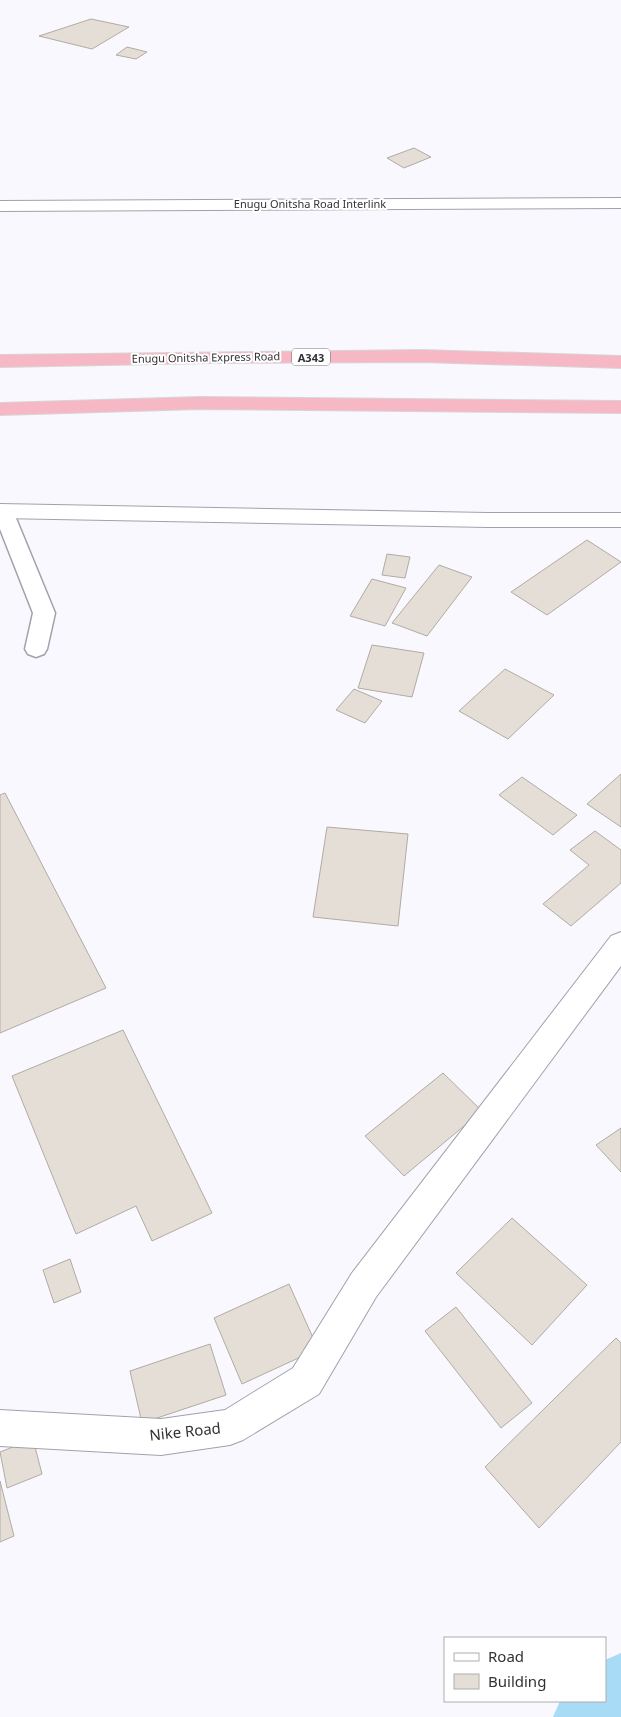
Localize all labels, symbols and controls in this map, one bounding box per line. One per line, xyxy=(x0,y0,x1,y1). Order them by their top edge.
street label: Enugu Onitsha Road Interlink xyxy=(234,196,386,211)
street label: Enugu Onitsha Express Road xyxy=(132,348,280,366)
road number: A343 xyxy=(292,348,330,366)
street label: Nike Road xyxy=(148,1417,222,1445)
legend xyxy=(444,1637,606,1702)
text: Road xyxy=(488,1646,524,1666)
text: Building xyxy=(488,1671,546,1691)

